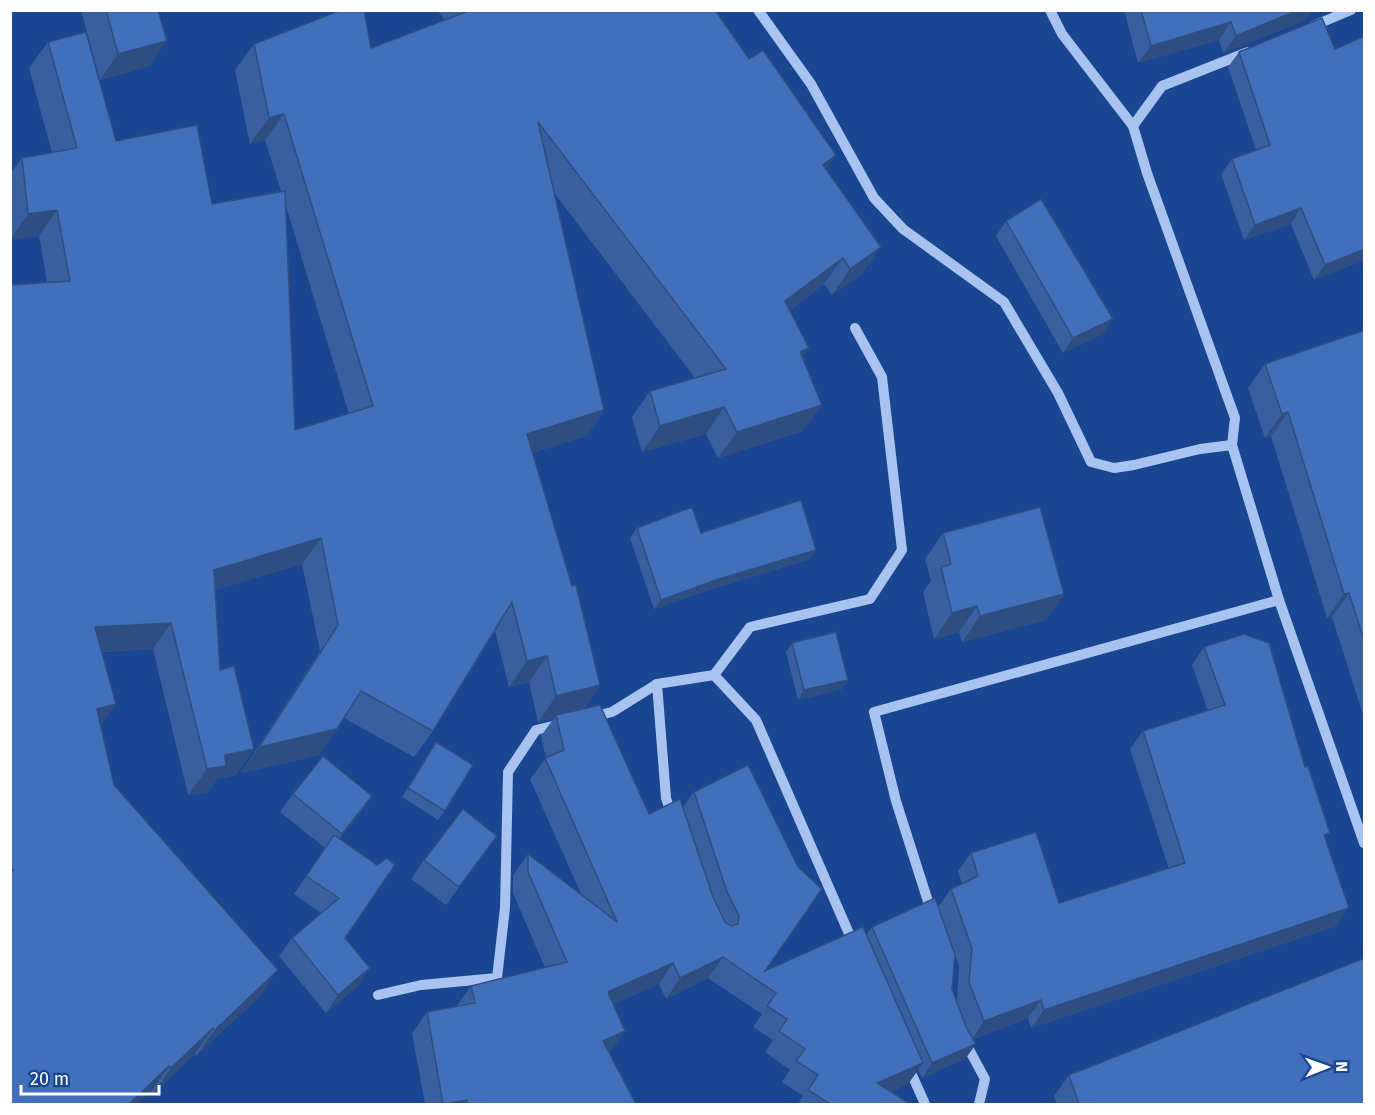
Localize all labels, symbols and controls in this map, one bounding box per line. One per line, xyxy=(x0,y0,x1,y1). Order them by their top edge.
north arrow xyxy=(1297,1037,1357,1097)
scale bar xyxy=(21,1058,159,1096)
text: N xyxy=(1332,1061,1351,1072)
text: 20 m xyxy=(30,1068,69,1090)

